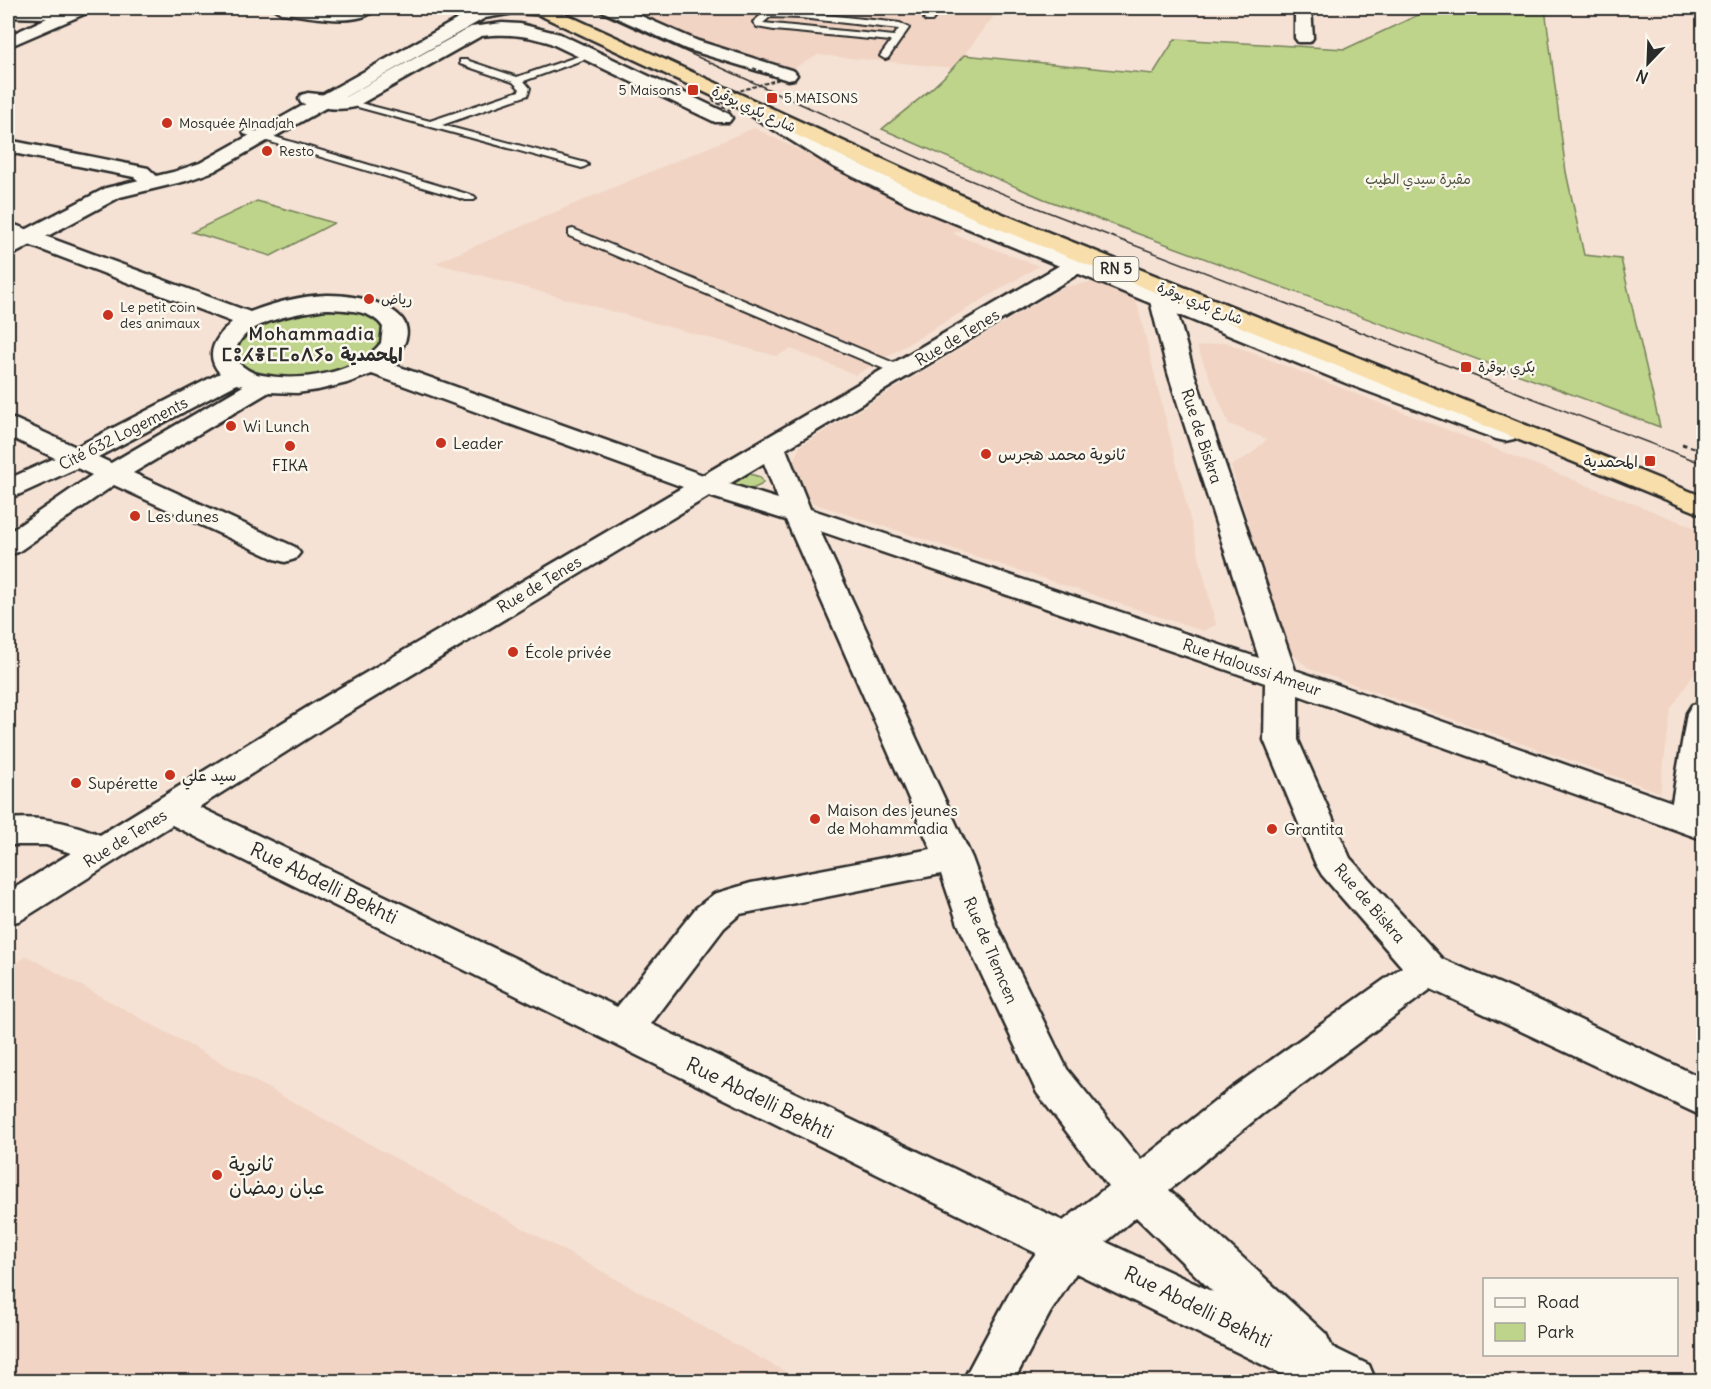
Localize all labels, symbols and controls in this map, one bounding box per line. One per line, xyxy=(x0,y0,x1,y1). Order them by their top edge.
north arrow xyxy=(1618,33,1678,93)
text: N xyxy=(1633,65,1651,88)
place label: 5 Maisons xyxy=(619,81,681,99)
street label: شارع بكري بوقرة xyxy=(708,82,799,138)
marker: 5 Maisons xyxy=(686,83,700,97)
place label: 5 MAISONS xyxy=(784,89,858,107)
marker: 5 MAISONS xyxy=(765,91,779,105)
place label: Mosquée Alnadjah xyxy=(179,114,294,132)
marker: Mosquée Alnadjah xyxy=(160,116,174,130)
place label: Resto xyxy=(279,142,314,160)
marker: Resto xyxy=(260,144,274,158)
park label: مقبرة سيدي الطيب xyxy=(1365,170,1471,190)
road number: RN 5 xyxy=(1094,257,1138,281)
street label: شارع بكري بوقرة xyxy=(1154,278,1246,330)
place label: رياض xyxy=(381,290,412,308)
marker: رياض xyxy=(362,292,376,306)
place label: Le petit coin des animaux xyxy=(120,298,200,332)
street label: Rue de Tenes xyxy=(911,304,1003,370)
marker: Le petit coin des animaux xyxy=(101,308,115,322)
district label: Mohammadia ⵎⵓⵃⴻⵎⵎⴰⴷⵢⴰ المحمدية xyxy=(221,322,403,366)
place label: بكري بوقرة xyxy=(1478,358,1535,378)
marker: بكري بوقرة xyxy=(1459,360,1473,374)
street label: Rue de Biskra xyxy=(1177,386,1227,486)
street label: Cité 632 Logements xyxy=(55,392,191,474)
place label: Wi Lunch xyxy=(243,416,309,436)
marker: Wi Lunch xyxy=(224,419,238,433)
place label: Leader xyxy=(453,433,504,453)
marker: Leader xyxy=(434,436,448,450)
marker: FIKA xyxy=(283,439,297,453)
place label: ثانوية محمد هجرس xyxy=(998,444,1126,465)
marker: ثانوية محمد هجرس xyxy=(979,447,993,461)
place label: المحمدية xyxy=(1584,451,1638,471)
marker: المحمدية xyxy=(1643,454,1657,468)
place label: FIKA xyxy=(272,455,308,475)
place label: Les dunes xyxy=(147,506,219,526)
marker: Les dunes xyxy=(128,509,142,523)
street label: Rue de Tenes xyxy=(493,551,585,617)
street label: Rue Haloussi Ameur xyxy=(1180,634,1324,700)
place label: École privée xyxy=(525,642,611,662)
marker: École privée xyxy=(506,645,520,659)
place label: سيد علي xyxy=(182,765,237,790)
marker: سيد علي xyxy=(163,768,177,782)
place label: Supérette xyxy=(88,773,158,793)
marker: Supérette xyxy=(69,776,83,790)
place label: Maison des jeunes de Mohammadia xyxy=(827,800,958,838)
street label: Rue de Tenes xyxy=(80,804,170,872)
marker: Maison des jeunes de Mohammadia xyxy=(808,812,822,826)
place label: Grantita xyxy=(1284,819,1344,839)
marker: Grantita xyxy=(1265,822,1279,836)
street label: Rue Abdelli Bekhti xyxy=(246,836,402,929)
street label: Rue de Biskra xyxy=(1330,859,1410,947)
street label: Rue de Tlemcen xyxy=(960,894,1022,1006)
street label: Rue Abdelli Bekhti xyxy=(682,1051,838,1144)
place label: ثانوية عبان رمضان xyxy=(229,1151,325,1199)
marker: ثانوية عبان رمضان xyxy=(210,1168,224,1182)
street label: Rue Abdelli Bekhti xyxy=(1120,1260,1276,1353)
legend xyxy=(1483,1278,1678,1356)
text: Road xyxy=(1537,1290,1580,1313)
text: Park xyxy=(1537,1320,1574,1343)

